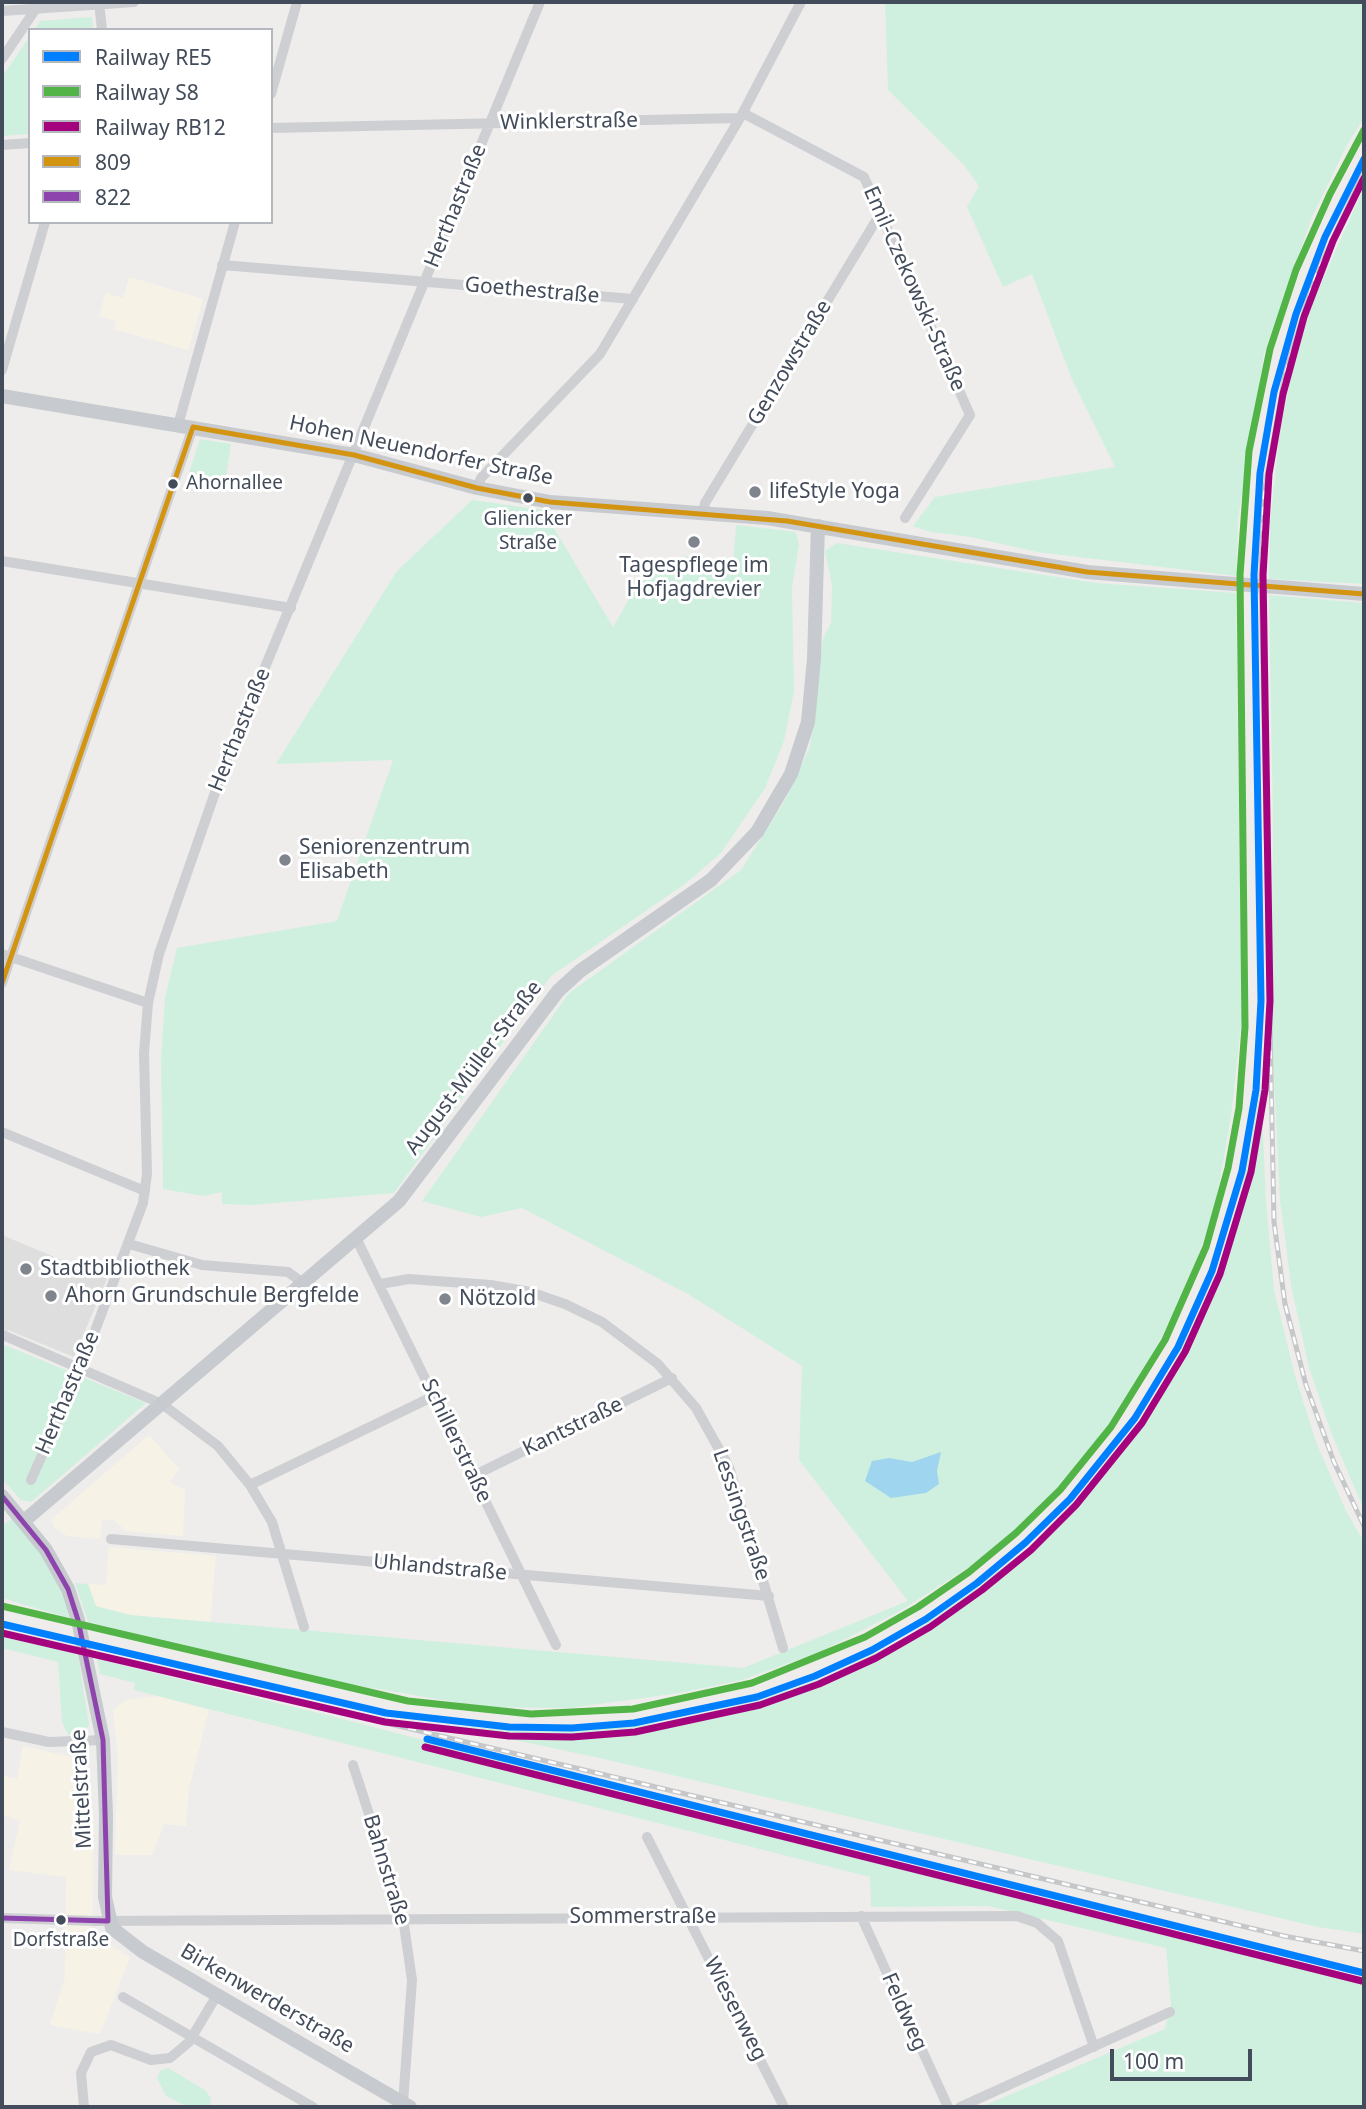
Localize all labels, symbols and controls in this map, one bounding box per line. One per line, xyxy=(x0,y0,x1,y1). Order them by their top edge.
legend xyxy=(28,28,273,224)
text: Railway RE5 xyxy=(95,43,212,71)
text: Railway S8 xyxy=(95,78,199,106)
street label: Winklerstraße xyxy=(500,108,638,136)
text: Railway RB12 xyxy=(95,113,226,141)
street label: Herthastraße xyxy=(420,140,492,272)
text: 809 xyxy=(95,148,131,176)
text: 822 xyxy=(95,183,131,211)
street label: Emil-Czekowski-Straße xyxy=(857,183,971,395)
street label: Goethestraße xyxy=(464,273,600,309)
street label: Genzowstraße xyxy=(743,296,837,430)
street label: Hohen Neuendorfer Straße xyxy=(287,411,555,491)
place label: Ahornallee xyxy=(186,473,283,495)
marker: Ahornallee xyxy=(166,477,180,491)
place label: lifeStyle Yoga xyxy=(769,479,900,505)
marker: lifeStyle Yoga xyxy=(747,484,763,500)
marker: Glienicker Straße xyxy=(521,491,535,505)
place label: Glienicker Straße xyxy=(484,509,572,553)
marker: Tagespflege im Hofjagdrevier xyxy=(686,534,702,550)
place label: Tagespflege im Hofjagdrevier xyxy=(619,553,769,603)
street label: Herthastraße xyxy=(204,664,276,796)
place label: Seniorenzentrum Elisabeth xyxy=(299,835,470,885)
marker: Seniorenzentrum Elisabeth xyxy=(277,852,293,868)
street label: August-Müller-Straße xyxy=(400,976,548,1160)
place label: Stadtbibliothek xyxy=(40,1256,190,1282)
marker: Stadtbibliothek xyxy=(18,1261,34,1277)
place label: Ahorn Grundschule Bergfelde xyxy=(65,1283,359,1309)
place label: Nötzold xyxy=(459,1286,536,1312)
marker: Ahorn Grundschule Bergfelde xyxy=(43,1288,59,1304)
marker: Nötzold xyxy=(437,1291,453,1307)
street label: Herthastraße xyxy=(31,1328,105,1458)
street label: Schillerstraße xyxy=(415,1375,497,1507)
street label: Kantstraße xyxy=(519,1392,627,1462)
street label: Lessingstraße xyxy=(707,1446,775,1584)
street label: Uhlandstraße xyxy=(372,1550,508,1586)
street label: Mittelstraße xyxy=(66,1729,98,1849)
street label: Bahnstraße xyxy=(357,1812,415,1928)
street label: Sommerstraße xyxy=(570,1904,716,1930)
marker: Dorfstraße xyxy=(54,1913,68,1927)
place label: Dorfstraße xyxy=(13,1930,109,1952)
street label: Birkenwerderstraße xyxy=(176,1939,358,2059)
street label: Wiesenweg xyxy=(698,1953,772,2065)
street label: Feldweg xyxy=(876,1969,932,2055)
scale bar xyxy=(1114,2036,1256,2080)
text: 100 m xyxy=(1123,2047,1184,2075)

